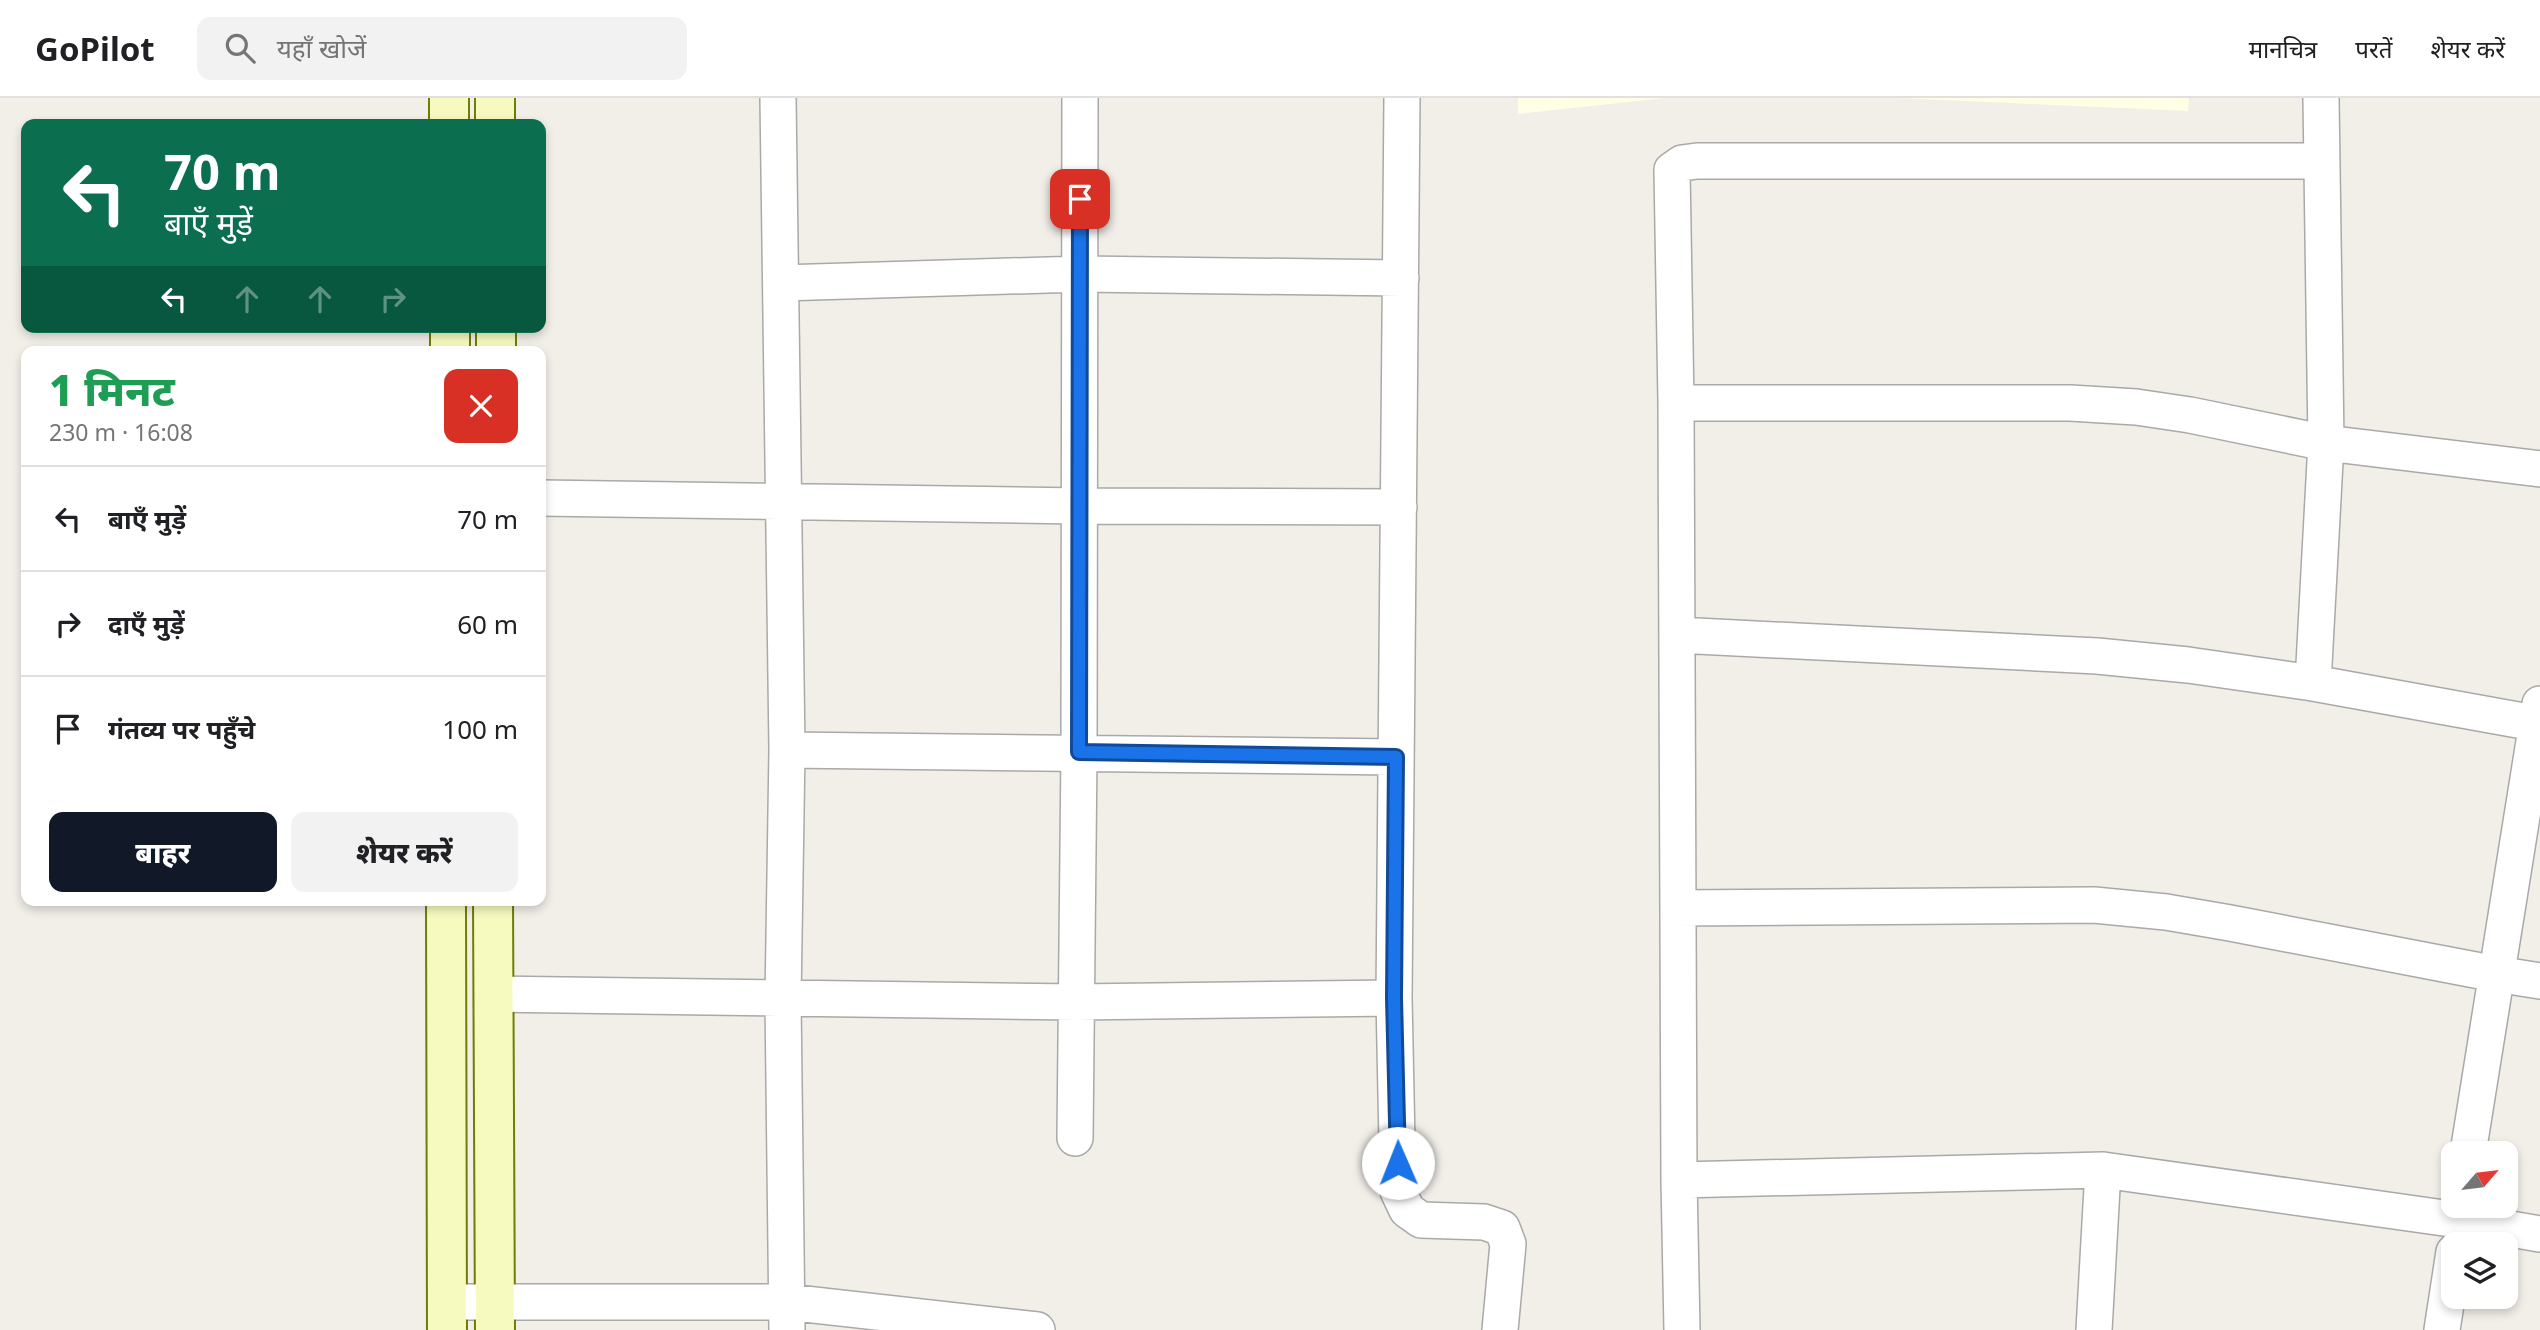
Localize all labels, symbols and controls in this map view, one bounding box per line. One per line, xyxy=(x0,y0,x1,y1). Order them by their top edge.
search box xyxy=(197,17,687,80)
text: GoPilot xyxy=(35,26,155,71)
icon: search xyxy=(221,29,259,67)
text: यहाँ खोजें xyxy=(277,30,366,66)
text: मानचित्र xyxy=(2249,32,2317,65)
text: परतें xyxy=(2355,32,2392,65)
text: शेयर करें xyxy=(2430,32,2505,65)
text: 70 m xyxy=(164,138,281,204)
icon: left xyxy=(49,147,140,238)
pin xyxy=(1050,169,1110,229)
icon: arrive xyxy=(1061,180,1099,218)
text: बाएँ मुड़ें xyxy=(164,201,253,244)
icon: left xyxy=(155,280,193,318)
icon: ahead xyxy=(228,280,266,318)
icon: ahead xyxy=(301,280,339,318)
icon: right xyxy=(374,280,412,318)
text: 1 मिनट xyxy=(49,361,175,418)
button: close xyxy=(444,369,518,443)
text: 230 m · 16:08 xyxy=(49,416,193,448)
icon: left xyxy=(49,500,87,538)
text: बाएँ मुड़ें xyxy=(108,501,186,537)
text: 70 m xyxy=(457,501,518,537)
icon: right xyxy=(49,605,87,643)
text: दाएँ मुड़ें xyxy=(108,606,185,642)
text: 60 m xyxy=(457,606,518,642)
icon: arrive xyxy=(49,710,87,748)
text: गंतव्य पर पहुँचे xyxy=(108,711,255,747)
text: 100 m xyxy=(442,711,518,747)
button: बाहर xyxy=(49,812,277,892)
button: शेयर करें xyxy=(291,812,518,892)
position arrow xyxy=(1361,1126,1435,1200)
north arrow xyxy=(2441,1141,2518,1218)
map controls xyxy=(2441,1141,2518,1309)
button: layers xyxy=(2441,1232,2518,1309)

